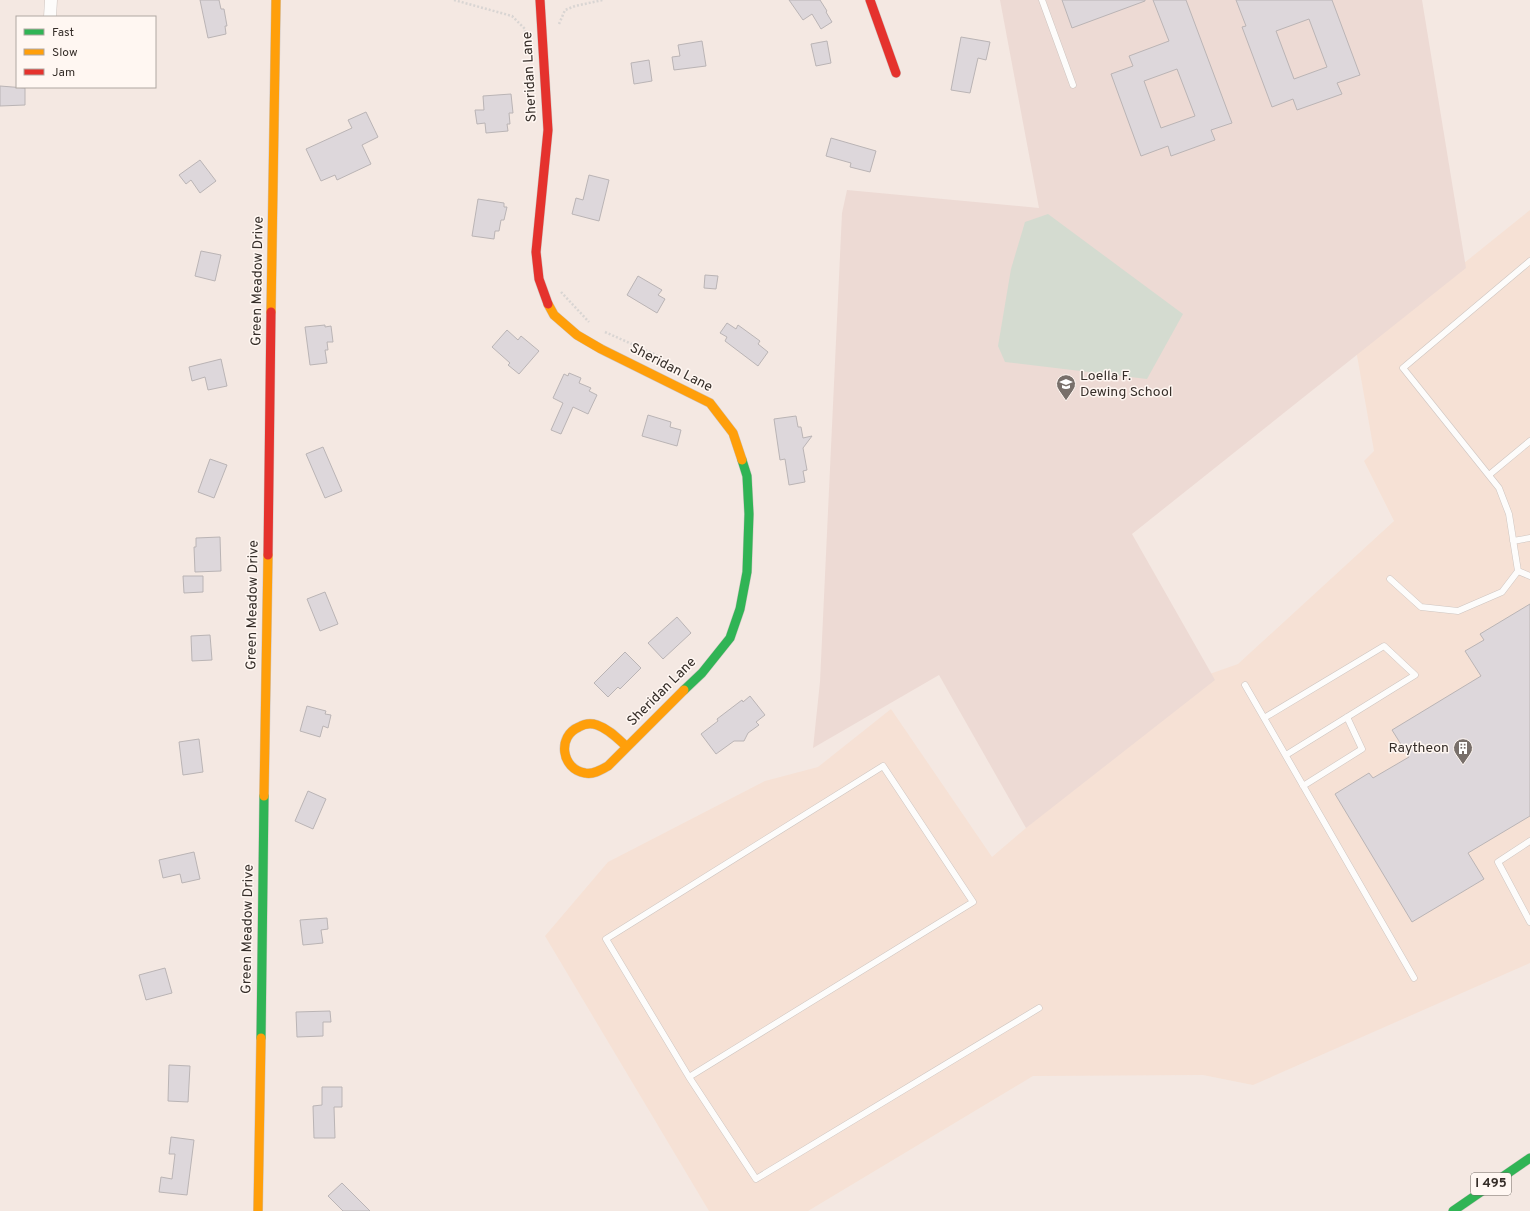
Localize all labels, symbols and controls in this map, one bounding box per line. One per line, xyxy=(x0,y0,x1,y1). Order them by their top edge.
legend xyxy=(16,16,156,88)
text: Fast xyxy=(52,25,74,41)
street label: Sheridan Lane xyxy=(519,31,541,123)
text: Slow xyxy=(52,45,78,61)
text: Jam xyxy=(52,65,75,81)
street label: Green Meadow Drive xyxy=(248,216,268,346)
street label: Sheridan Lane xyxy=(627,340,715,396)
place label: Loella F. Dewing School xyxy=(1080,368,1172,401)
school or university icon: Loella F. Dewing School xyxy=(1055,373,1077,401)
street label: Green Meadow Drive xyxy=(243,540,263,670)
street label: Sheridan Lane xyxy=(624,654,700,730)
building icon: Raytheon xyxy=(1452,737,1474,765)
place label: Raytheon xyxy=(1388,740,1449,757)
street label: Green Meadow Drive xyxy=(238,864,258,994)
road number: I 495 xyxy=(1471,1173,1511,1195)

